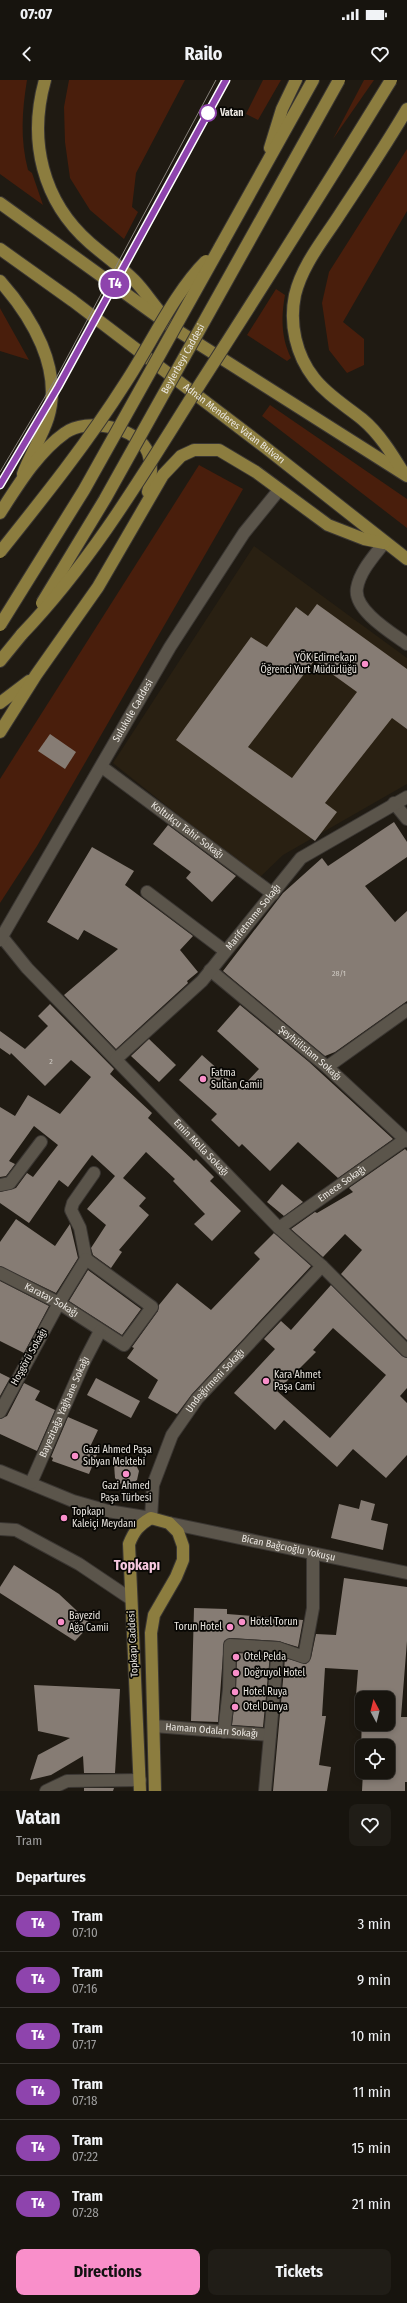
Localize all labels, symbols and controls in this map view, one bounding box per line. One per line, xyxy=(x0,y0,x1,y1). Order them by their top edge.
text: 07:07 xyxy=(20,5,52,23)
icon: back xyxy=(16,43,38,65)
text: Railo xyxy=(185,43,222,65)
icon: heart xyxy=(369,43,391,65)
marker: Vatan xyxy=(199,104,217,122)
place label: Vatan xyxy=(219,107,243,119)
line badge: T4 xyxy=(97,271,133,297)
text: T4 xyxy=(108,275,122,292)
street label: Beylerbeyi Caddesi xyxy=(159,322,207,396)
street label: Adnan Menderes Vatan Bulvarı xyxy=(181,381,287,466)
place label: YÖK Edirnekapı Öğrenci Yurt Müdürlüğü xyxy=(261,651,357,676)
marker: YÖK Edirnekapı Öğrenci Yurt Müdürlüğü xyxy=(360,659,370,669)
street label: Sulukule Caddesi xyxy=(110,677,156,744)
street label: Koltukçu Tahir Sokağı xyxy=(148,799,226,861)
street label: Marifetname Sokağı xyxy=(223,882,284,953)
house number: 28/1 xyxy=(332,969,346,978)
street label: Şeyhülislam Sokağı xyxy=(276,1023,344,1083)
house number: 2 xyxy=(49,1057,53,1066)
place label: Fatma Sultan Camii xyxy=(211,1067,262,1091)
marker: Fatma Sultan Camii xyxy=(198,1074,208,1084)
street label: Emin Molla Sokağı xyxy=(171,1117,231,1178)
street label: Emece Sokağı xyxy=(316,1163,368,1205)
street label: Karatay Sokağı xyxy=(22,1280,80,1320)
street label: Hoşgörü Sokağı xyxy=(8,1326,50,1388)
street label: Undeğirmeni Sokağı xyxy=(183,1346,247,1415)
street label: Bayezitağa Yağhane Sokağı xyxy=(37,1354,92,1459)
place label: Kara Ahmet Paşa Cami xyxy=(274,1369,322,1393)
marker: Kara Ahmet Paşa Cami xyxy=(261,1376,271,1386)
place label: Gazi Ahmed Paşa Sıbyan Mektebi xyxy=(83,1444,152,1468)
marker: Gazi Ahmed Paşa Sıbyan Mektebi xyxy=(70,1451,80,1461)
marker: Gazi Ahmed Paşa Türbesi xyxy=(121,1469,131,1479)
place label: Gazi Ahmed Paşa Türbesi xyxy=(101,1480,152,1504)
place label: Topkapı Kaleiçi Meydanı xyxy=(72,1506,136,1530)
marker: Topkapı Kaleiçi Meydanı xyxy=(59,1513,69,1523)
street label: Bican Bağcıoğlu Yokuşu xyxy=(240,1532,336,1564)
district label: Topkapı xyxy=(114,1557,160,1574)
place label: Bayezid Ağa Camii xyxy=(69,1610,109,1634)
street label: Topkapı Caddesi xyxy=(125,1610,141,1678)
place label: Hotel Torun xyxy=(250,1616,298,1628)
marker: Bayezid Ağa Camii xyxy=(56,1617,66,1627)
marker: Hotel Torun xyxy=(237,1617,247,1627)
place label: Torun Hotel xyxy=(174,1621,222,1633)
marker: Torun Hotel xyxy=(225,1622,235,1632)
place label: Otel Pelda xyxy=(244,1651,286,1663)
marker: Otel Pelda xyxy=(231,1652,241,1662)
place label: Doğruyol Hotel xyxy=(244,1667,306,1679)
marker: Doğruyol Hotel xyxy=(231,1668,241,1678)
place label: Hotel Ruya xyxy=(243,1686,287,1698)
marker: Hotel Ruya xyxy=(230,1687,240,1697)
north arrow xyxy=(355,1691,395,1731)
map controls xyxy=(355,1691,395,1779)
place label: Otel Dünya xyxy=(243,1701,288,1713)
marker: Otel Dünya xyxy=(230,1702,240,1712)
street label: Hamam Odaları Sokağı xyxy=(165,1721,259,1740)
button: locate xyxy=(355,1739,395,1779)
button: heart xyxy=(349,1804,391,1846)
text: Vatan xyxy=(16,1806,61,1829)
text: Tram xyxy=(16,1833,42,1848)
text: Departures xyxy=(16,1868,86,1886)
text: Tram xyxy=(72,1907,103,1925)
text: T4 xyxy=(31,1915,45,1932)
text: 3 min xyxy=(357,1915,391,1933)
text: 07:10 xyxy=(72,1925,98,1940)
text: Tram xyxy=(72,1963,103,1981)
text: T4 xyxy=(31,1971,45,1988)
text: 9 min xyxy=(357,1971,391,1989)
text: 07:16 xyxy=(72,1981,98,1996)
text: Tram xyxy=(72,2019,103,2037)
text: T4 xyxy=(31,2027,45,2044)
text: 10 min xyxy=(351,2027,391,2045)
text: 07:17 xyxy=(72,2037,96,2052)
text: Tram xyxy=(72,2075,103,2093)
text: T4 xyxy=(31,2083,45,2100)
text: 11 min xyxy=(353,2083,391,2101)
text: 07:18 xyxy=(72,2093,98,2108)
text: Tram xyxy=(72,2131,103,2149)
text: T4 xyxy=(31,2139,45,2156)
text: 15 min xyxy=(352,2139,391,2157)
text: 07:22 xyxy=(72,2149,98,2164)
text: Tram xyxy=(72,2187,103,2205)
text: T4 xyxy=(31,2195,45,2212)
text: 21 min xyxy=(352,2195,391,2213)
text: 07:28 xyxy=(72,2205,99,2220)
button: Directions xyxy=(16,2249,200,2295)
button: Tickets xyxy=(208,2249,391,2295)

